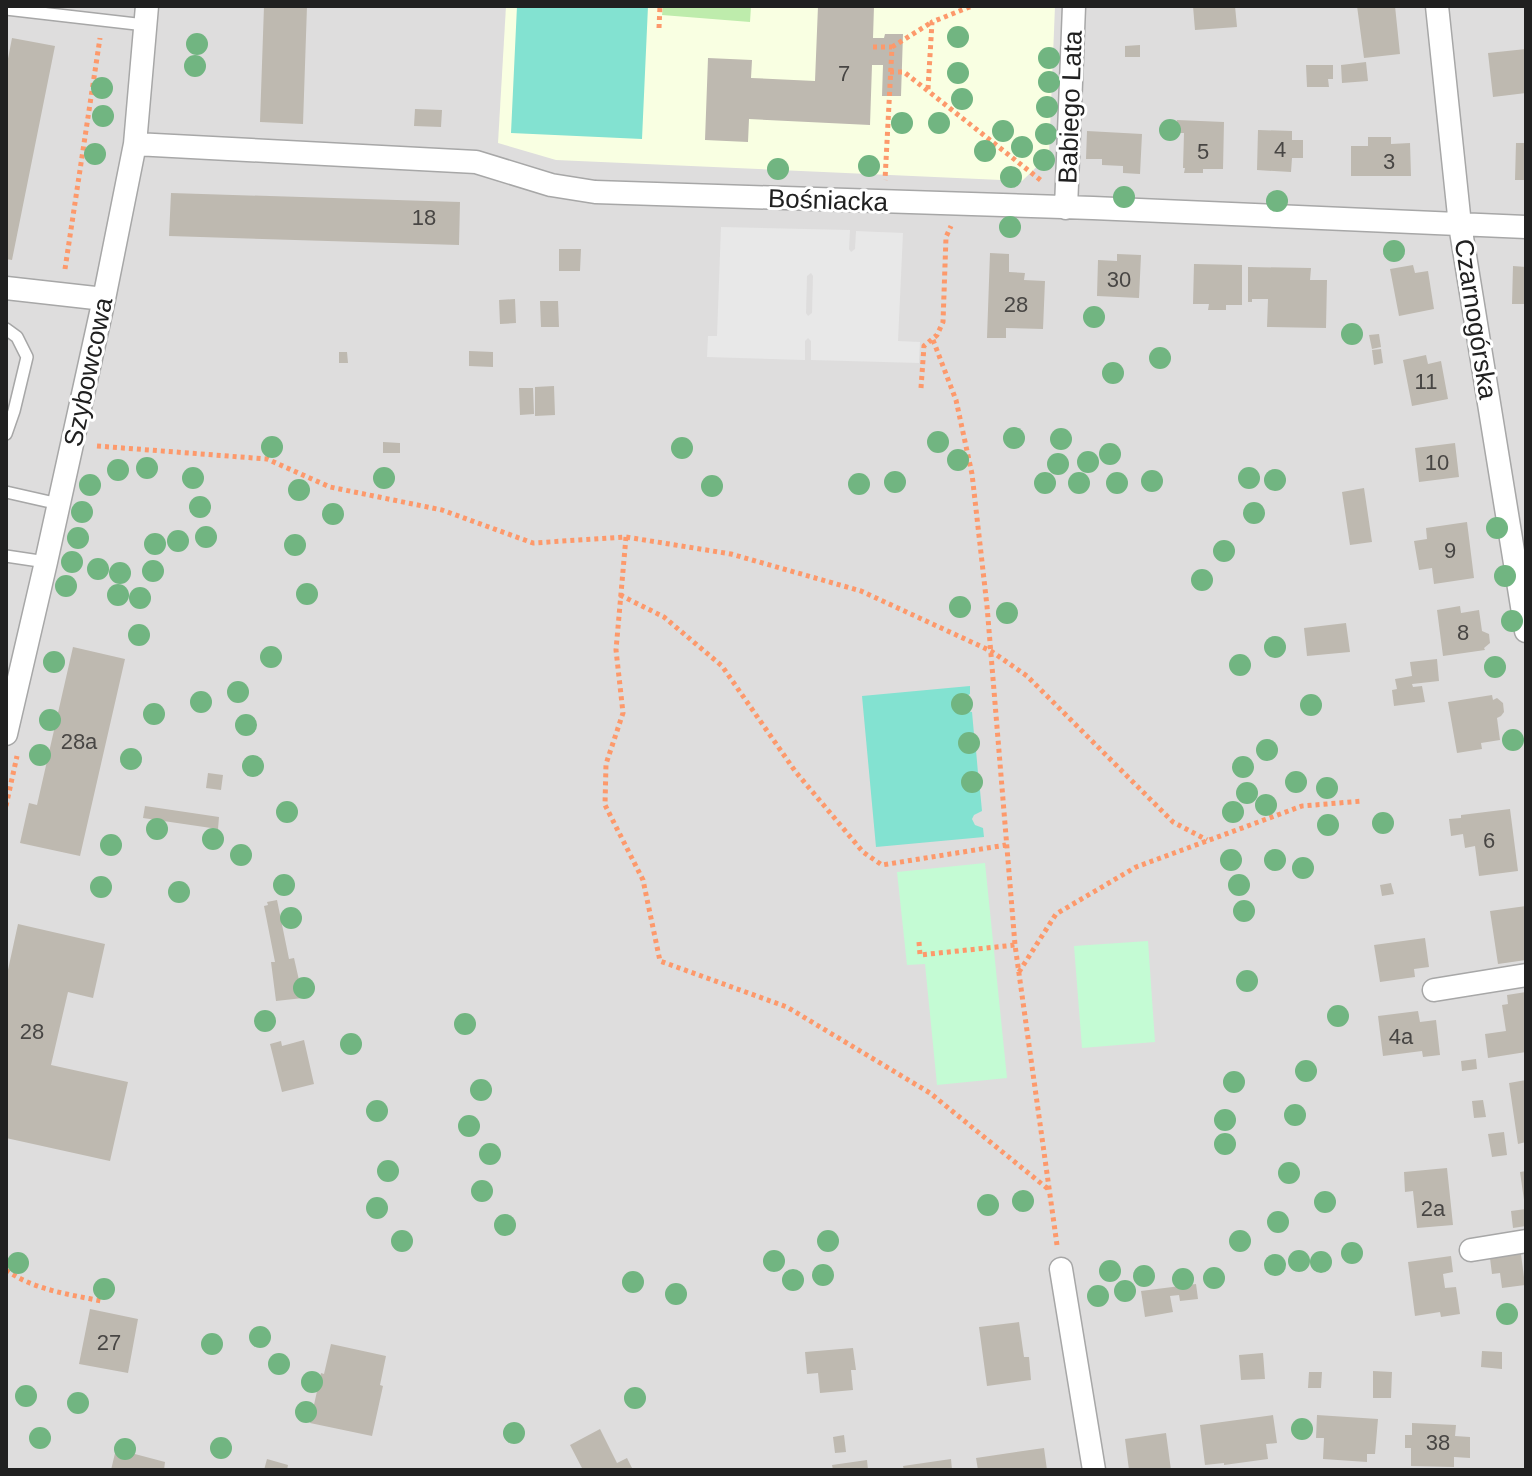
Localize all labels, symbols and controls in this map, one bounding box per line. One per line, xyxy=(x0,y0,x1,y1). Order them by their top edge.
street label: Babiego Lata xyxy=(1052,29,1088,184)
house number: 7 xyxy=(838,61,850,86)
house number: 4 xyxy=(1274,137,1286,162)
house number: 5 xyxy=(1197,139,1209,164)
house number: 3 xyxy=(1383,149,1395,174)
street label: Bośniacka xyxy=(768,183,889,217)
house number: 18 xyxy=(412,205,436,230)
street label: Czarnogórska xyxy=(1449,237,1504,402)
house number: 30 xyxy=(1107,267,1131,292)
house number: 28 xyxy=(1004,292,1028,317)
street label: Szybowcowa xyxy=(58,294,119,449)
house number: 11 xyxy=(1415,369,1437,394)
house number: 10 xyxy=(1425,450,1449,475)
house number: 9 xyxy=(1444,538,1456,563)
house number: 8 xyxy=(1457,620,1469,645)
house number: 28a xyxy=(61,729,98,754)
house number: 6 xyxy=(1483,828,1495,853)
house number: 28 xyxy=(20,1019,44,1044)
house number: 4a xyxy=(1389,1024,1414,1049)
house number: 2a xyxy=(1421,1196,1446,1221)
house number: 27 xyxy=(97,1330,121,1355)
house number: 38 xyxy=(1426,1430,1450,1455)

